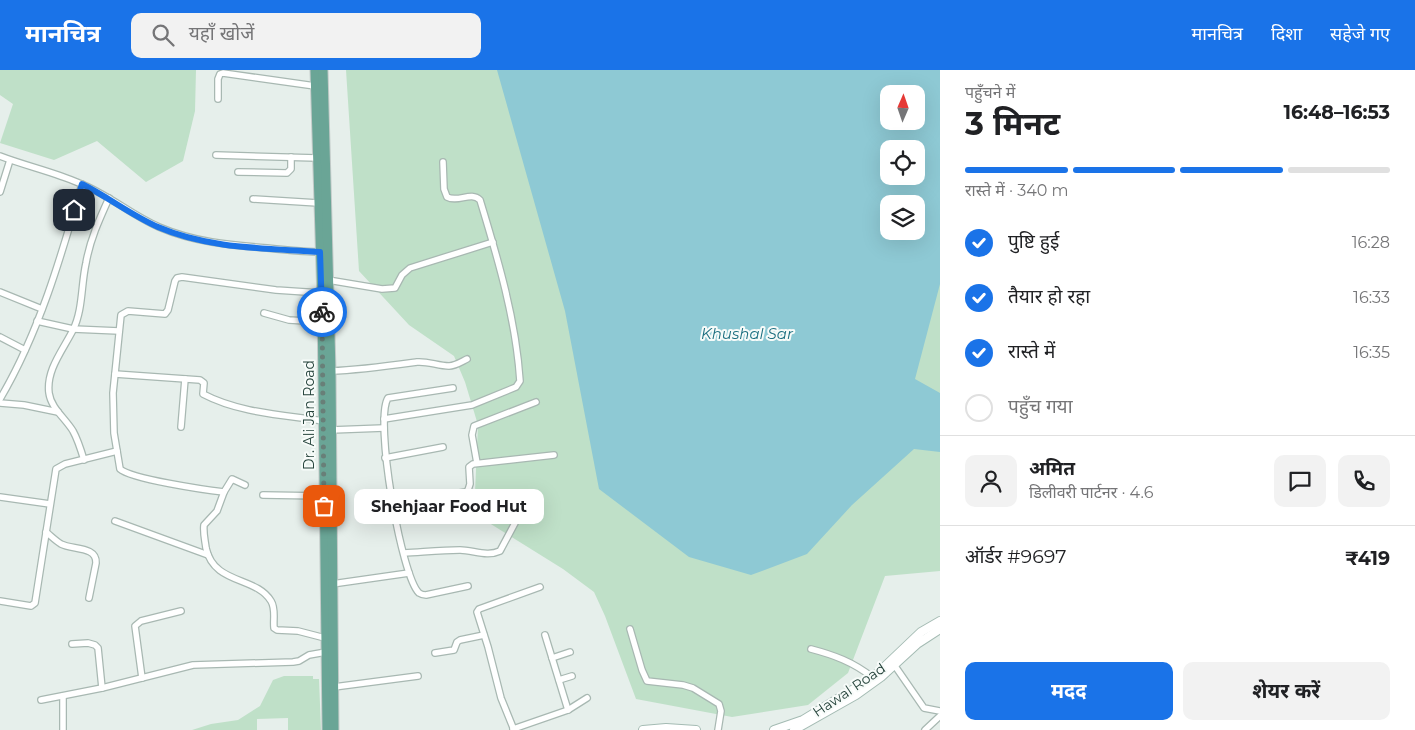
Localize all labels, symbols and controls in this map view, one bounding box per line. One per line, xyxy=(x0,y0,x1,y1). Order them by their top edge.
search box xyxy=(131,13,481,58)
text: मानचित्र xyxy=(25,19,101,48)
icon: search xyxy=(149,21,177,49)
text: यहाँ खोजें xyxy=(189,22,254,45)
text: मानचित्र xyxy=(1192,23,1243,45)
text: दिशा xyxy=(1271,23,1302,45)
text: सहेजे गए xyxy=(1330,23,1390,45)
text: पहुँचने में xyxy=(965,83,1015,102)
north arrow xyxy=(880,85,925,130)
map controls xyxy=(880,85,925,240)
text: 16:48–16:53 xyxy=(1284,101,1390,124)
text: 3 मिनट xyxy=(965,104,1060,143)
button: locate xyxy=(880,140,925,185)
text: रास्ते में · 340 m xyxy=(965,181,1069,200)
pin xyxy=(53,189,95,231)
button: layers xyxy=(880,195,925,240)
icon: home xyxy=(60,196,88,224)
icon: check xyxy=(965,229,993,257)
text: पुष्टि हुई xyxy=(1008,230,1059,253)
text: 16:28 xyxy=(1352,233,1390,252)
icon: check xyxy=(965,284,993,312)
text: तैयार हो रहा xyxy=(1008,285,1090,308)
courier xyxy=(297,287,347,337)
text: 16:33 xyxy=(1353,288,1390,307)
icon: bike xyxy=(308,298,336,326)
water label: Khushal Sar xyxy=(701,324,794,343)
icon: check xyxy=(965,339,993,367)
text: रास्ते में xyxy=(1008,340,1055,363)
text: 16:35 xyxy=(1353,343,1390,362)
street label: Dr. Ali Jan Road xyxy=(300,360,318,470)
text: पहुँच गया xyxy=(1008,395,1073,418)
button: person xyxy=(965,455,1017,507)
button: chat xyxy=(1274,455,1326,507)
button: phone xyxy=(1338,455,1390,507)
text: अमित xyxy=(1029,457,1075,480)
text: डिलीवरी पार्टनर · 4.6 xyxy=(1029,483,1153,502)
pin xyxy=(303,485,345,527)
callout: Shehjaar Food Hut xyxy=(354,488,544,524)
icon: bag xyxy=(310,492,338,520)
text: Shehjaar Food Hut xyxy=(371,497,527,516)
text: ऑर्डर #9697 xyxy=(965,545,1066,568)
text: ₹419 xyxy=(1345,547,1390,570)
street label: Hawal Road xyxy=(809,659,889,721)
button: मदद xyxy=(965,662,1173,720)
button: शेयर करें xyxy=(1183,662,1390,720)

